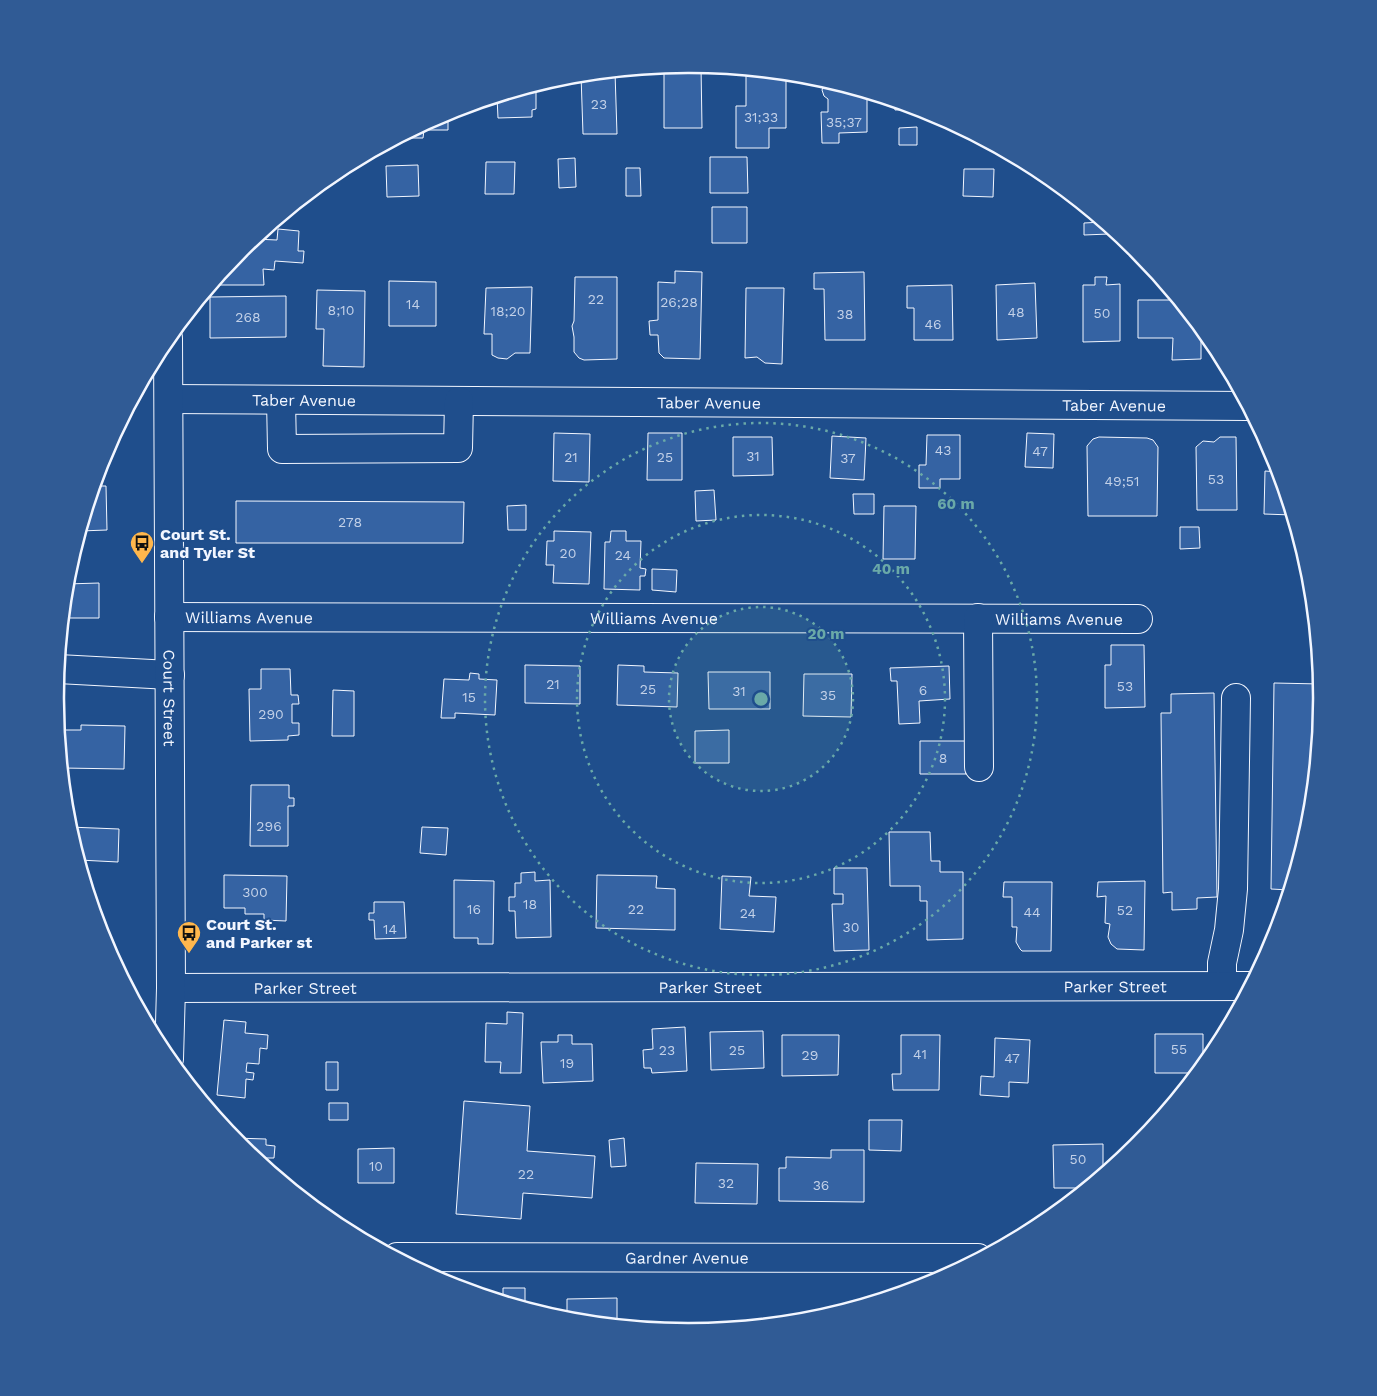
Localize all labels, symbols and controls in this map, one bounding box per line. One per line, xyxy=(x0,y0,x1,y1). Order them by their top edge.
house number: 23 xyxy=(591,96,607,112)
house number: 31;33 xyxy=(744,109,778,125)
house number: 35;37 xyxy=(826,114,862,130)
house number: 22 xyxy=(588,291,604,307)
house number: 26;28 xyxy=(660,294,698,310)
house number: 14 xyxy=(406,296,420,312)
house number: 8;10 xyxy=(328,302,354,318)
house number: 18;20 xyxy=(490,303,526,319)
house number: 48 xyxy=(1007,304,1025,320)
house number: 50 xyxy=(1094,305,1110,321)
house number: 38 xyxy=(837,306,853,322)
house number: 268 xyxy=(235,309,261,325)
house number: 46 xyxy=(924,316,942,332)
street label: Taber Avenue xyxy=(252,390,356,410)
street label: Taber Avenue xyxy=(657,393,761,412)
street label: Taber Avenue xyxy=(1062,395,1166,415)
house number: 43 xyxy=(935,442,951,458)
house number: 47 xyxy=(1032,443,1048,459)
house number: 31 xyxy=(746,448,760,464)
house number: 21 xyxy=(564,449,578,465)
house number: 25 xyxy=(657,449,673,465)
house number: 37 xyxy=(840,450,856,466)
house number: 53 xyxy=(1208,471,1224,487)
house number: 49;51 xyxy=(1105,473,1139,489)
text: 60 m xyxy=(937,495,975,513)
house number: 278 xyxy=(338,514,362,530)
place label: Court St. and Tyler St xyxy=(160,525,255,562)
bus stop icon: Court St. and Tyler St xyxy=(129,530,155,564)
house number: 20 xyxy=(560,545,576,561)
house number: 24 xyxy=(615,547,631,563)
text: 40 m xyxy=(872,560,910,578)
street label: Williams Avenue xyxy=(185,608,313,627)
street label: Williams Avenue xyxy=(590,608,718,628)
street label: Williams Avenue xyxy=(995,609,1123,628)
text: 20 m xyxy=(807,625,845,643)
street label: Court Street xyxy=(160,649,179,747)
house number: 21 xyxy=(546,676,560,692)
house number: 53 xyxy=(1117,678,1133,694)
house number: 25 xyxy=(640,681,656,697)
house number: 6 xyxy=(919,682,927,698)
house number: 31 xyxy=(732,683,746,699)
house number: 35 xyxy=(820,687,836,703)
house number: 15 xyxy=(462,689,476,705)
centre of rings xyxy=(752,690,770,708)
house number: 290 xyxy=(258,706,284,722)
house number: 8 xyxy=(939,750,947,766)
house number: 296 xyxy=(256,818,282,834)
house number: 300 xyxy=(242,884,268,900)
house number: 18 xyxy=(523,896,537,912)
house number: 16 xyxy=(467,901,481,917)
house number: 22 xyxy=(628,901,644,917)
house number: 52 xyxy=(1117,902,1133,918)
house number: 44 xyxy=(1023,904,1041,920)
house number: 24 xyxy=(740,905,756,921)
place label: Court St. and Parker st xyxy=(206,915,312,952)
house number: 30 xyxy=(843,919,859,935)
bus stop icon: Court St. and Parker st xyxy=(176,920,202,954)
house number: 14 xyxy=(383,921,397,937)
street label: Parker Street xyxy=(658,977,762,997)
street label: Parker Street xyxy=(1063,977,1167,996)
street label: Parker Street xyxy=(253,978,357,997)
house number: 55 xyxy=(1171,1041,1187,1057)
house number: 23 xyxy=(659,1042,675,1058)
house number: 25 xyxy=(729,1042,745,1058)
house number: 41 xyxy=(913,1046,927,1062)
house number: 29 xyxy=(802,1047,818,1063)
house number: 47 xyxy=(1004,1050,1020,1066)
house number: 19 xyxy=(560,1055,574,1071)
house number: 50 xyxy=(1070,1151,1086,1167)
house number: 10 xyxy=(369,1158,383,1174)
house number: 22 xyxy=(518,1166,534,1182)
house number: 32 xyxy=(718,1175,734,1191)
house number: 36 xyxy=(813,1177,829,1193)
street label: Gardner Avenue xyxy=(625,1248,749,1267)

